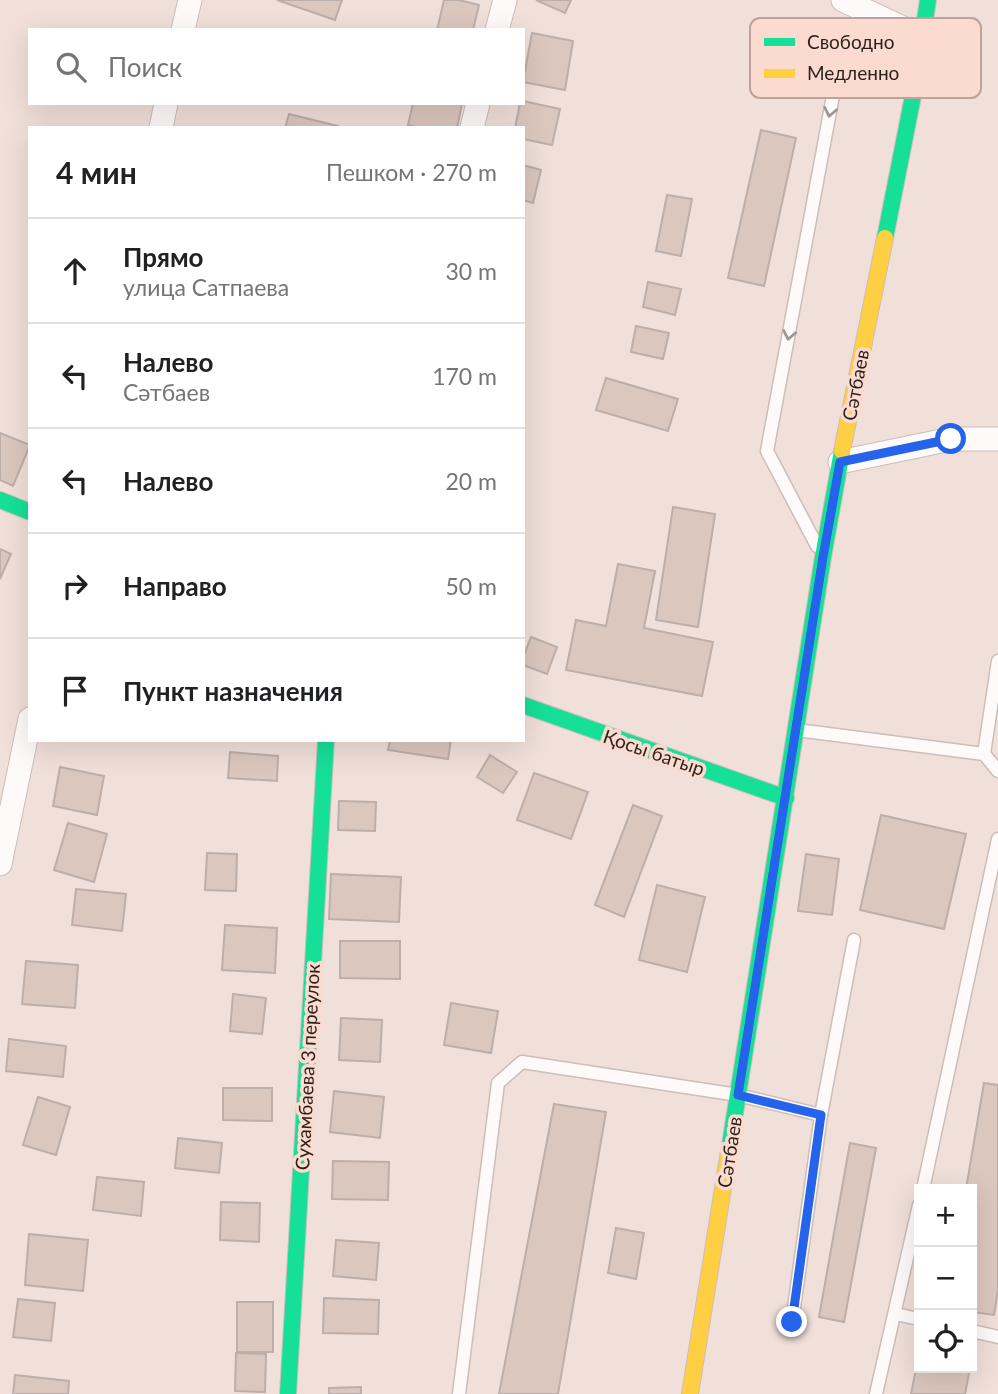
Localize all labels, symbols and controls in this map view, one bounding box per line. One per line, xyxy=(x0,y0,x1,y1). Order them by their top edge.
legend xyxy=(750,18,981,98)
search box xyxy=(28,28,525,105)
text: Свободно xyxy=(807,30,895,53)
icon: search xyxy=(52,48,90,86)
text: Поиск xyxy=(108,51,182,83)
text: Медленно xyxy=(807,61,899,84)
one-way arrow xyxy=(824,106,839,118)
text: 4 мин xyxy=(56,154,137,190)
text: Пешком · 270 m xyxy=(326,158,497,186)
text: Прямо xyxy=(123,241,204,273)
icon: ahead xyxy=(56,252,94,290)
text: 30 m xyxy=(446,257,497,285)
text: улица Сатпаева xyxy=(123,273,289,301)
one-way arrow xyxy=(782,329,797,341)
text: Налево xyxy=(123,346,213,378)
street label: Сәтбаев xyxy=(837,347,873,423)
icon: left xyxy=(56,357,94,395)
text: 170 m xyxy=(432,362,497,390)
text: Сәтбаев xyxy=(123,378,210,406)
route start xyxy=(935,423,966,454)
icon: left xyxy=(56,462,94,500)
text: Налево xyxy=(123,465,213,497)
text: 20 m xyxy=(446,467,497,495)
icon: right xyxy=(56,567,94,605)
text: Направо xyxy=(123,570,227,602)
text: 50 m xyxy=(446,572,497,600)
icon: arrive xyxy=(56,672,94,710)
text: Пункт назначения xyxy=(123,675,343,707)
street label: Қосы батыр xyxy=(600,724,708,780)
street label: Сухамбаева 3 переулок xyxy=(290,963,324,1171)
street label: Сәтбаев xyxy=(712,1115,746,1189)
map controls xyxy=(914,1184,977,1373)
button: + xyxy=(914,1184,977,1247)
button: − xyxy=(914,1247,977,1310)
route end xyxy=(776,1306,807,1337)
button: locate xyxy=(914,1310,977,1373)

